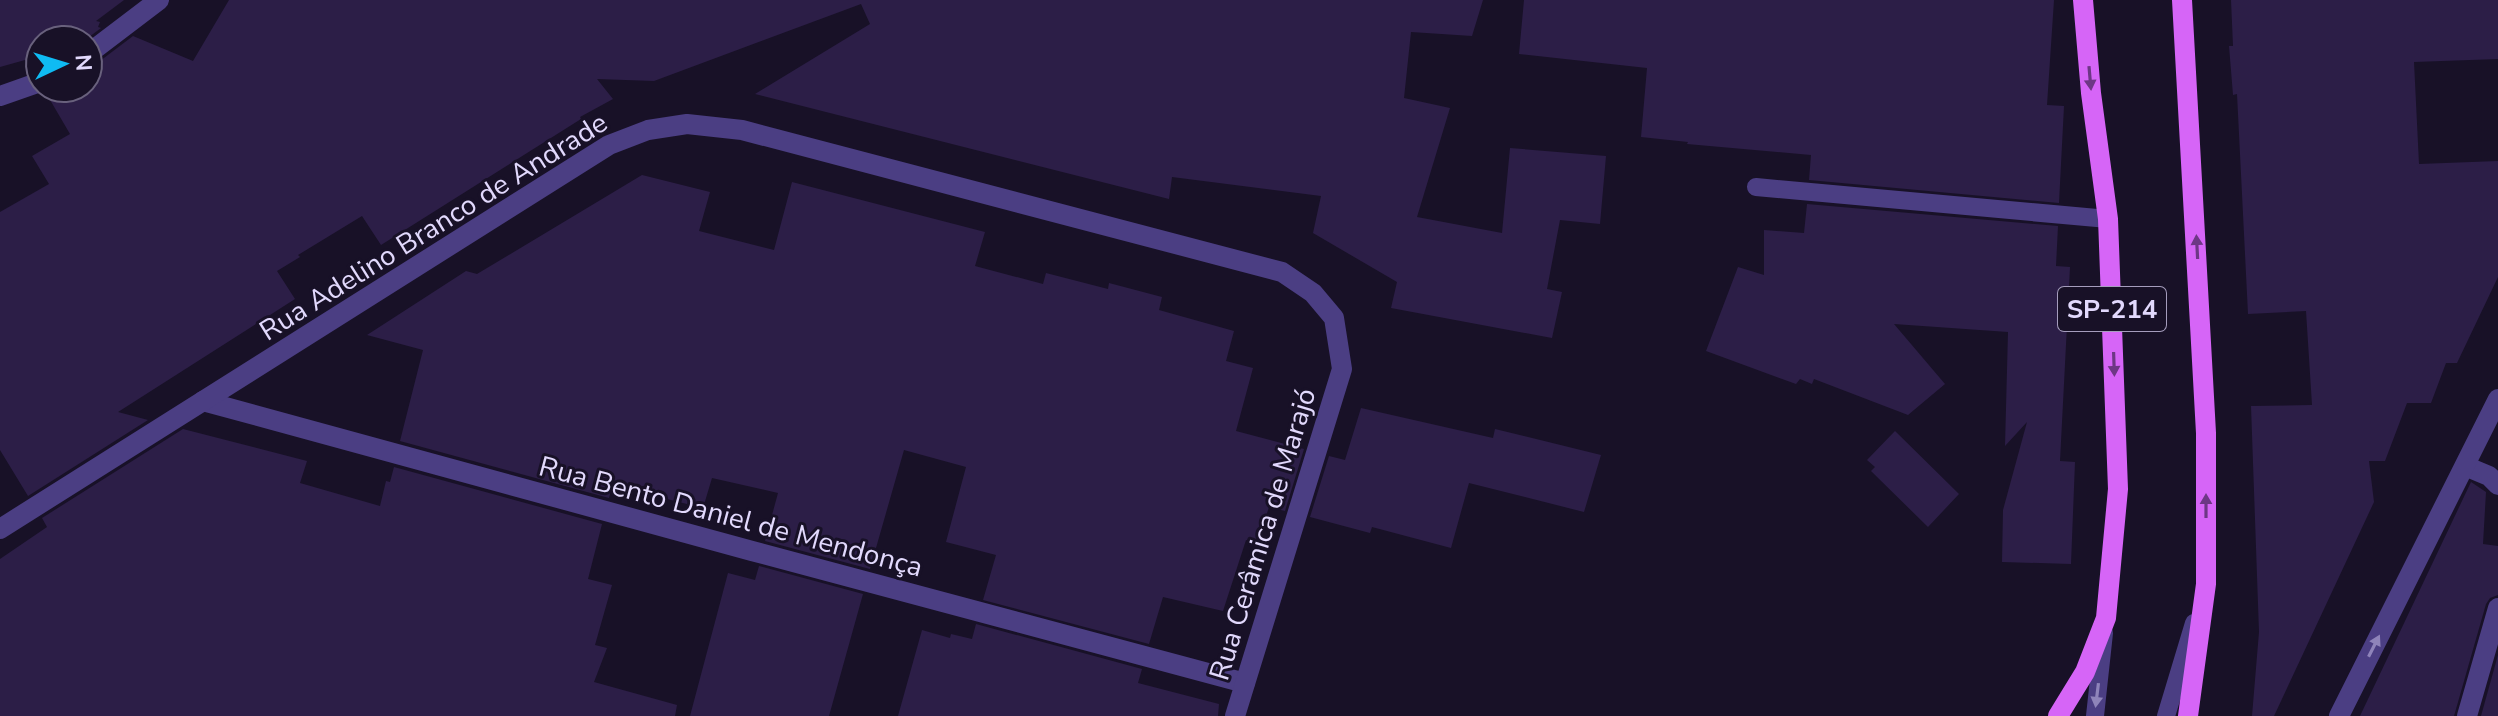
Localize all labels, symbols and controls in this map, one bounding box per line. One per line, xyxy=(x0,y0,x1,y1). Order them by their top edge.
north arrow xyxy=(24,24,104,104)
text: N xyxy=(67,53,98,72)
one-way arrow xyxy=(2084,66,2097,91)
street label: Rua Adelino Branco de Andrade xyxy=(252,104,615,350)
one-way arrow xyxy=(2190,234,2203,259)
road number: SP-214 xyxy=(2058,287,2166,331)
one-way arrow xyxy=(2108,352,2121,377)
street label: Rua Cerâmica de Marajó xyxy=(1200,384,1325,685)
street label: Rua Bento Daniel de Mendonça xyxy=(535,447,927,587)
one-way arrow xyxy=(2200,493,2212,518)
one-way arrow xyxy=(2367,635,2381,658)
one-way arrow xyxy=(2091,683,2104,708)

